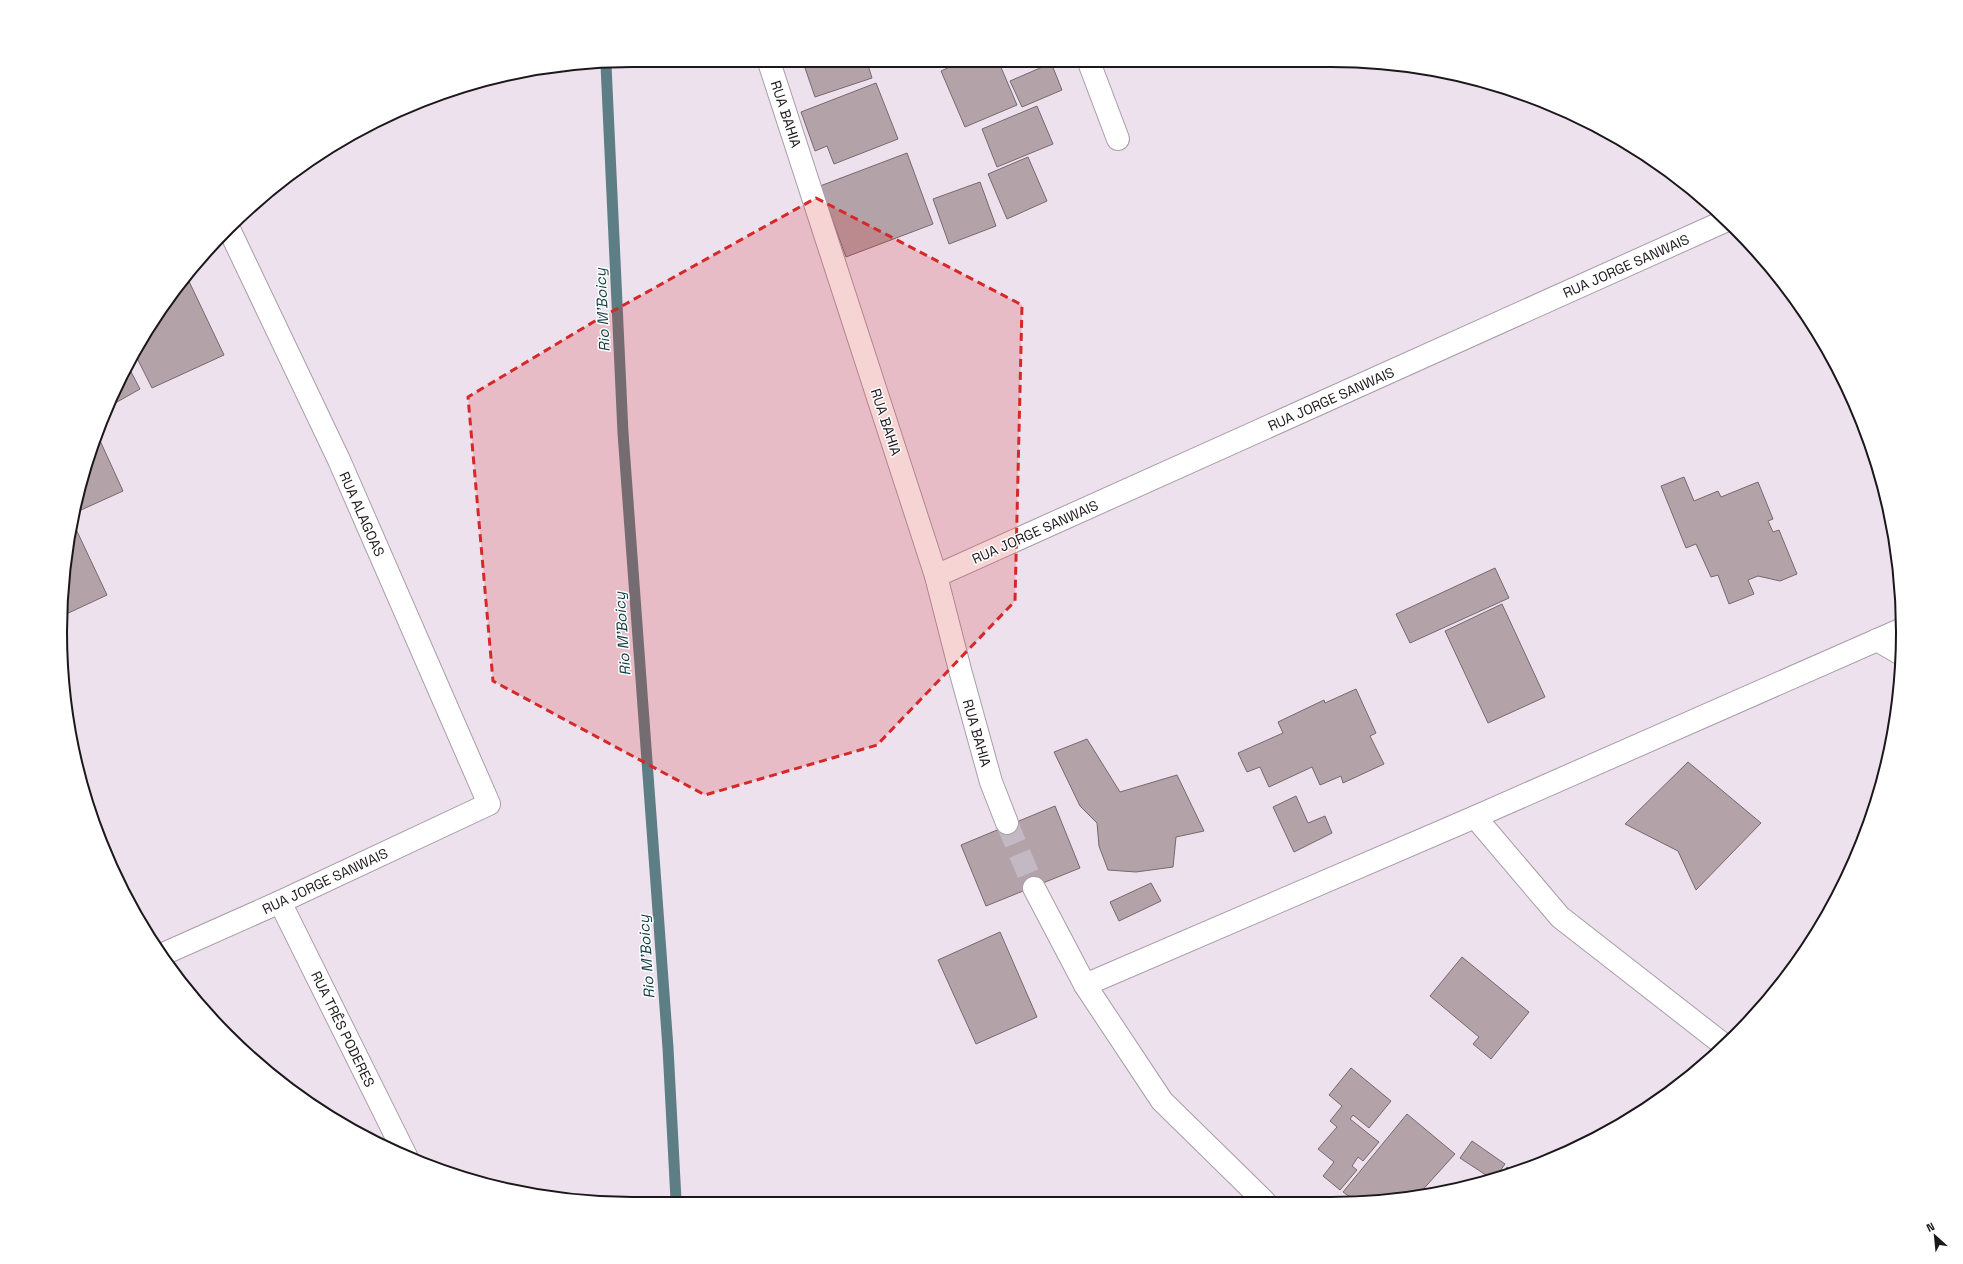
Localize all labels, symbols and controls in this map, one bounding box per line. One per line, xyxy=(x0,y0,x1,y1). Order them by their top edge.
street label: RUA BAHIA xyxy=(767,78,805,150)
street label: RUA JORGE SANWAIS xyxy=(1560,230,1692,302)
water label: Rio M'Boicy xyxy=(590,267,614,352)
street label: RUA JORGE SANWAIS xyxy=(1265,363,1397,435)
street label: RUA BAHIA xyxy=(867,386,905,458)
street label: RUA ALAGOAS xyxy=(335,469,389,559)
street label: RUA JORGE SANWAIS xyxy=(969,496,1101,568)
water label: Rio M'Boicy xyxy=(610,591,634,677)
street label: RUA BAHIA xyxy=(959,697,995,769)
street label: RUA JORGE SANWAIS xyxy=(259,844,391,918)
water label: Rio M'Boicy xyxy=(634,914,658,1000)
street label: RUA TRÊS PODERES xyxy=(307,968,379,1090)
north arrow xyxy=(1915,1216,1955,1256)
text: N xyxy=(1924,1219,1937,1235)

